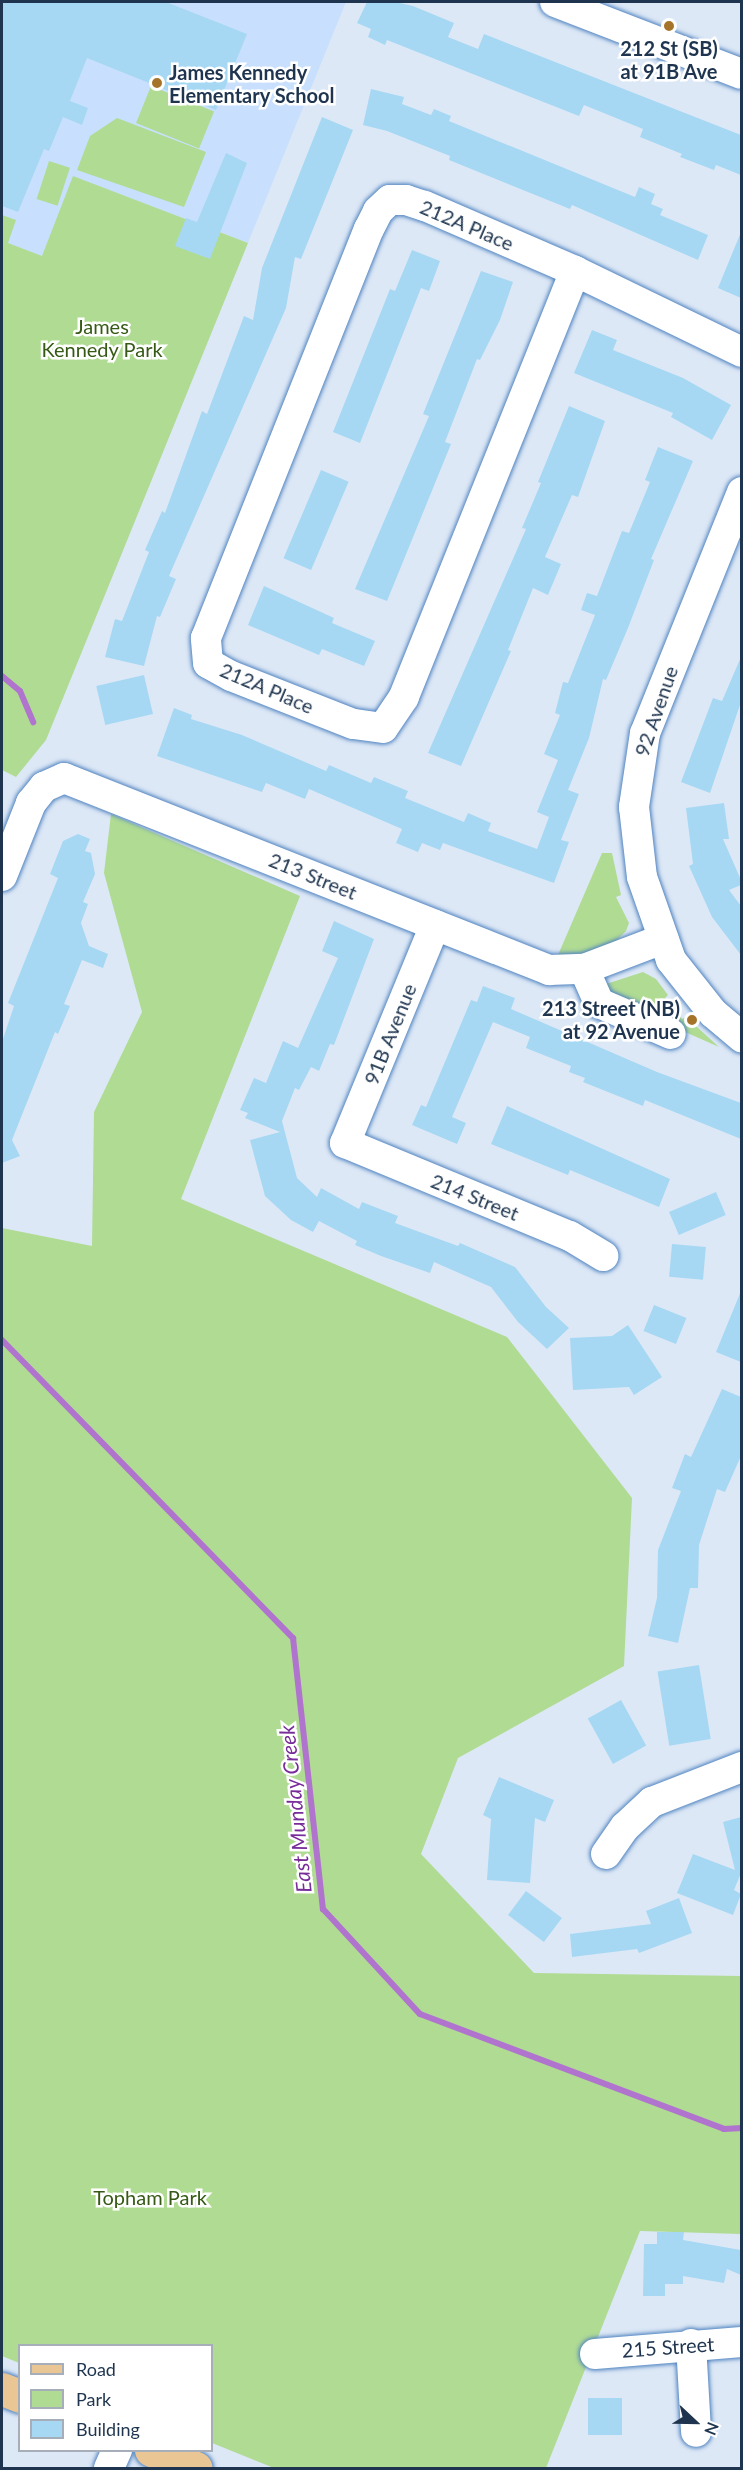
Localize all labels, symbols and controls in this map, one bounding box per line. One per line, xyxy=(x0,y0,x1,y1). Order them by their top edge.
marker: 212 St (SB) at 91B Ave xyxy=(662,19,676,33)
place label: 212 St (SB) at 91B Ave xyxy=(620,36,718,83)
place label: James Kennedy Elementary School xyxy=(169,60,335,107)
marker: James Kennedy Elementary School xyxy=(150,76,164,90)
street label: 212A Place xyxy=(416,194,518,256)
park label: James Kennedy Park xyxy=(41,314,163,361)
street label: 212A Place xyxy=(216,657,318,719)
street label: 92 Avenue xyxy=(629,662,683,760)
street label: 213 Street xyxy=(266,848,360,904)
street label: 91B Avenue xyxy=(359,980,421,1088)
place label: 213 Street (NB) at 92 Avenue xyxy=(542,996,680,1043)
marker: 213 Street (NB) at 92 Avenue xyxy=(685,1013,699,1027)
street label: 214 Street xyxy=(428,1169,522,1225)
water label: East Munday Creek xyxy=(274,1724,316,1894)
park label: Topham Park xyxy=(93,2185,207,2209)
street label: 215 Street xyxy=(621,2332,715,2362)
legend xyxy=(18,2344,213,2452)
text: Road xyxy=(76,2358,116,2380)
text: Park xyxy=(76,2388,111,2410)
north arrow xyxy=(665,2392,725,2452)
text: Building xyxy=(76,2418,140,2440)
text: N xyxy=(701,2420,723,2438)

